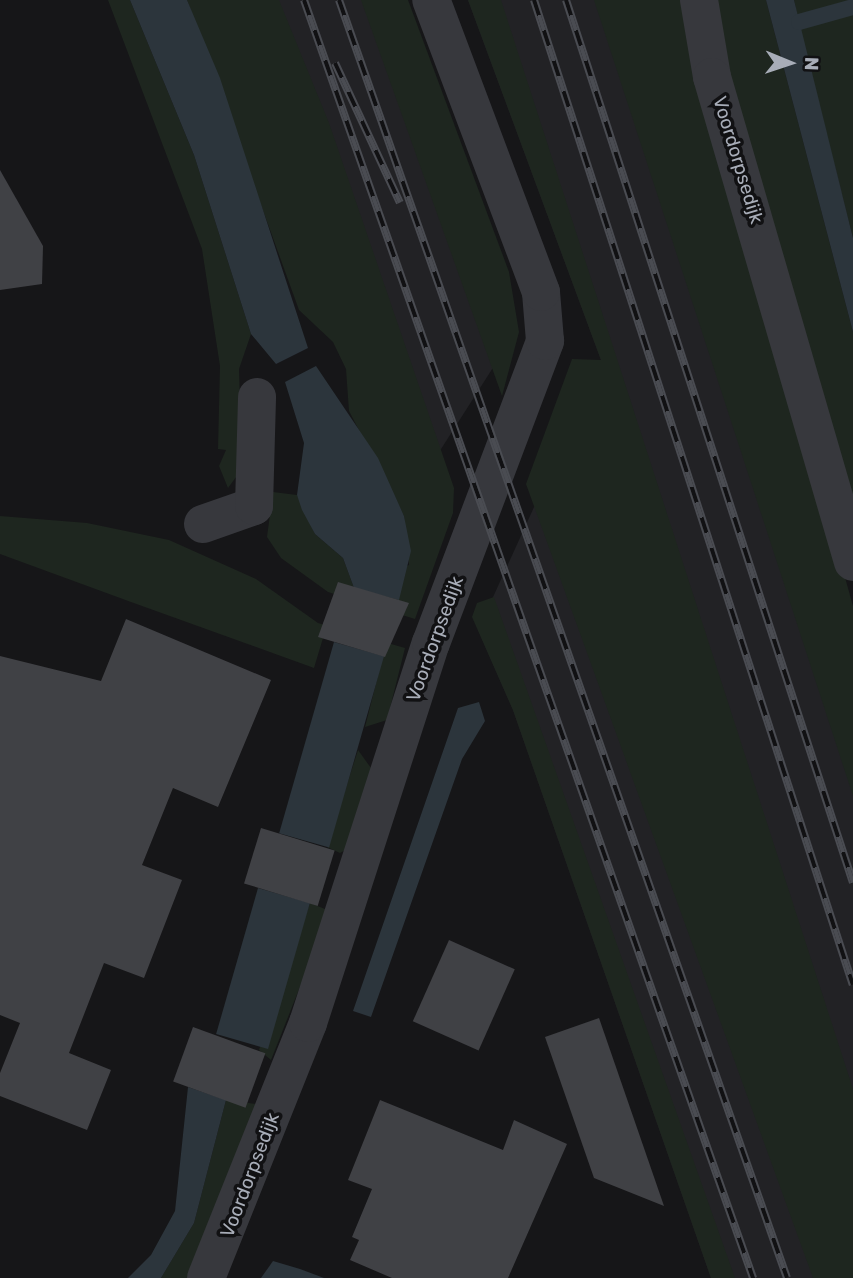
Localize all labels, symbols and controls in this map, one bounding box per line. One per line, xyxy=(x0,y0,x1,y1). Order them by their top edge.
north arrow xyxy=(755,28,825,98)
text: N xyxy=(800,57,823,71)
street label: Voordorpsedijk xyxy=(708,94,768,226)
street label: Voordorpsedijk xyxy=(402,573,468,705)
street label: Voordorpsedijk xyxy=(216,1109,284,1241)

